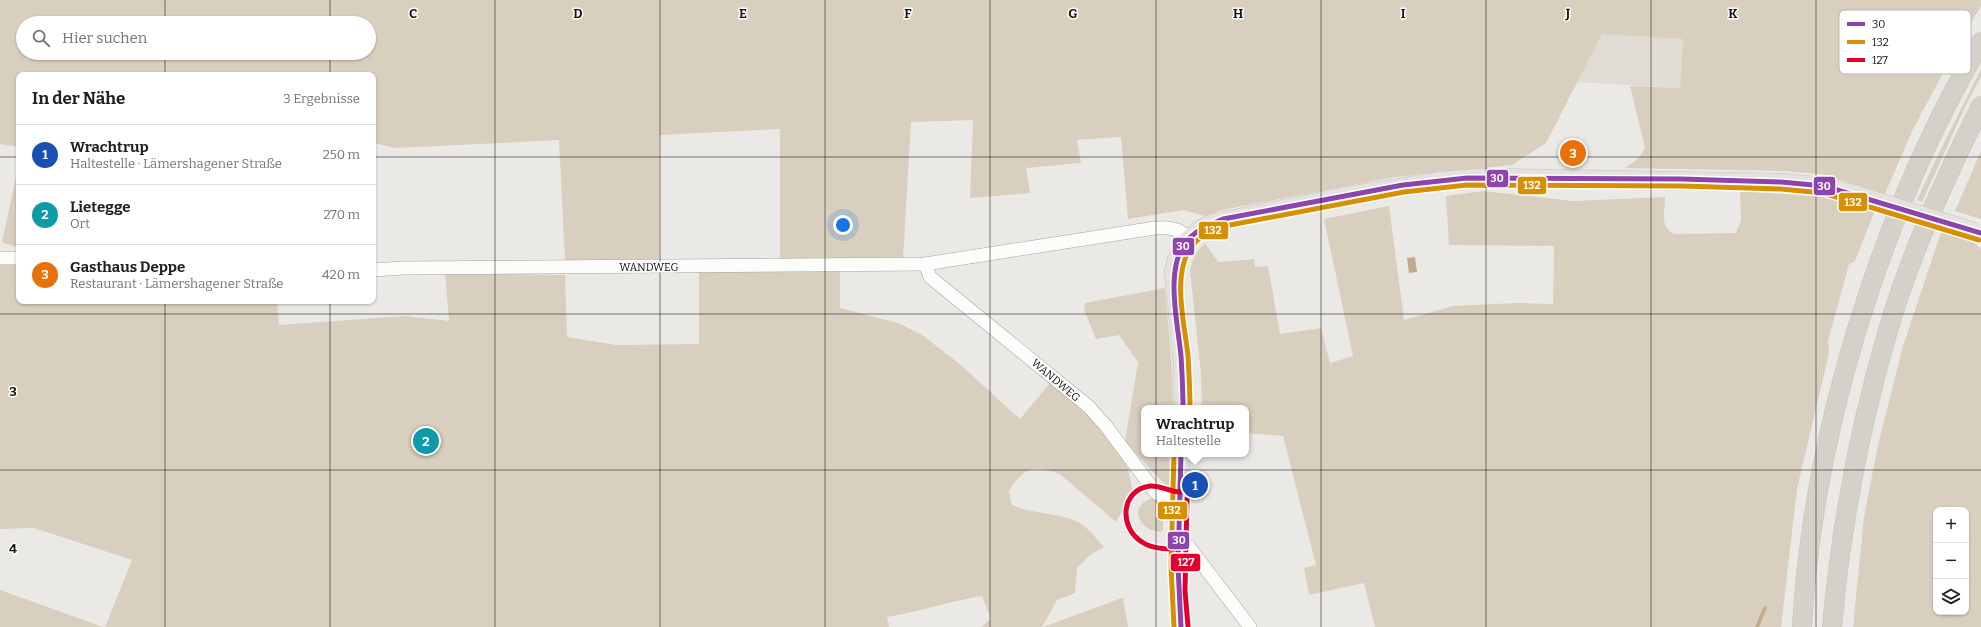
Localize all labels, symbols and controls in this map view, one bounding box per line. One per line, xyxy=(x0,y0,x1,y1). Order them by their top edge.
text: C xyxy=(409,6,417,21)
text: D xyxy=(573,6,583,21)
text: E xyxy=(739,6,747,21)
text: F xyxy=(904,6,912,21)
text: G xyxy=(1068,6,1078,21)
text: H xyxy=(1233,6,1243,21)
text: I xyxy=(1401,6,1406,21)
text: J xyxy=(1565,6,1571,21)
text: K xyxy=(1728,6,1738,21)
legend xyxy=(1839,10,1971,74)
search box xyxy=(16,16,376,60)
text: 30 xyxy=(1872,18,1885,31)
icon: search xyxy=(30,27,52,49)
text: Hier suchen xyxy=(62,29,147,47)
text: 132 xyxy=(1872,36,1889,49)
text: 127 xyxy=(1872,54,1888,67)
text: In der Nähe xyxy=(32,88,125,109)
text: 3 Ergebnisse xyxy=(283,91,360,106)
text: Wrachtrup xyxy=(70,138,149,156)
pin: 3 xyxy=(1560,138,1586,168)
text: 1 xyxy=(42,147,48,162)
text: 250 m xyxy=(323,147,360,162)
text: Haltestelle · Lämershagener Straße xyxy=(70,156,282,171)
line badge: 30 xyxy=(1486,169,1509,188)
text: 30 xyxy=(1490,172,1504,185)
line badge: 132 xyxy=(1517,176,1547,195)
line badge: 30 xyxy=(1813,176,1836,196)
text: 132 xyxy=(1523,179,1541,192)
text: 30 xyxy=(1817,180,1831,193)
line badge: 132 xyxy=(1838,192,1868,212)
text: 132 xyxy=(1844,196,1862,209)
text: Lietegge xyxy=(70,198,131,216)
text: 2 xyxy=(41,207,49,222)
text: 270 m xyxy=(323,207,360,222)
your location xyxy=(833,215,853,235)
text: Ort xyxy=(70,216,90,231)
line badge: 132 xyxy=(1198,221,1229,240)
text: 132 xyxy=(1204,224,1222,237)
line badge: 30 xyxy=(1172,237,1195,256)
text: 30 xyxy=(1176,240,1190,253)
text: Gasthaus Deppe xyxy=(70,258,185,276)
street label: WANDWEG xyxy=(619,261,679,274)
text: 3 xyxy=(41,267,49,282)
text: 420 m xyxy=(322,267,360,282)
text: Restaurant · Lämershagener Straße xyxy=(70,276,283,291)
street label: WANDWEG xyxy=(1029,356,1083,404)
text: 3 xyxy=(9,384,17,399)
popup xyxy=(1141,405,1249,457)
text: Wrachtrup xyxy=(1156,415,1234,433)
pin: 2 xyxy=(413,426,439,456)
text: Haltestelle xyxy=(1156,433,1221,448)
pin: 1 xyxy=(1182,470,1208,500)
line badge: 132 xyxy=(1157,501,1188,520)
text: 132 xyxy=(1163,504,1181,517)
map controls xyxy=(1933,507,1969,615)
button: + xyxy=(1933,507,1969,543)
line badge: 30 xyxy=(1167,531,1190,550)
text: 30 xyxy=(1172,534,1186,547)
text: 4 xyxy=(9,541,17,556)
button: − xyxy=(1933,543,1969,579)
line badge: 127 xyxy=(1170,553,1201,572)
text: 127 xyxy=(1178,556,1194,569)
button: layers xyxy=(1933,579,1969,615)

